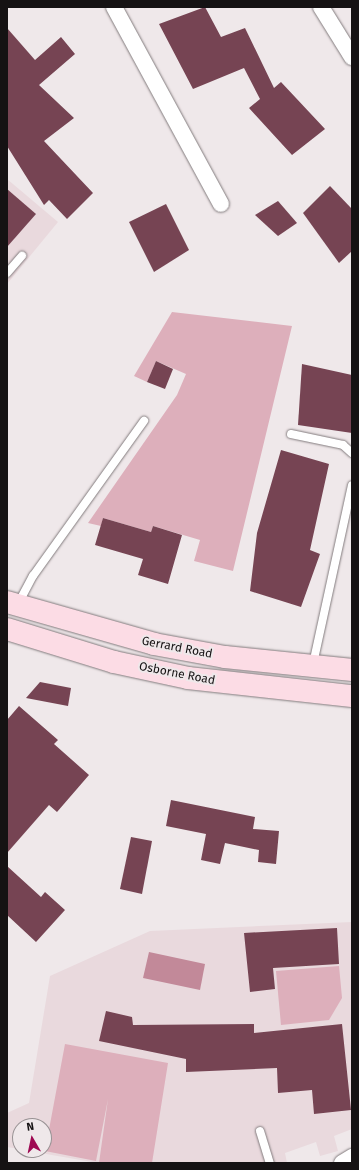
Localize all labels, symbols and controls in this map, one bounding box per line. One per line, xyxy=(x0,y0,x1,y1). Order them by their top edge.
street label: Gerrard Road xyxy=(140,634,214,662)
street label: Osborne Road xyxy=(138,660,216,688)
north arrow xyxy=(12,1118,52,1158)
text: N xyxy=(26,1120,35,1134)

